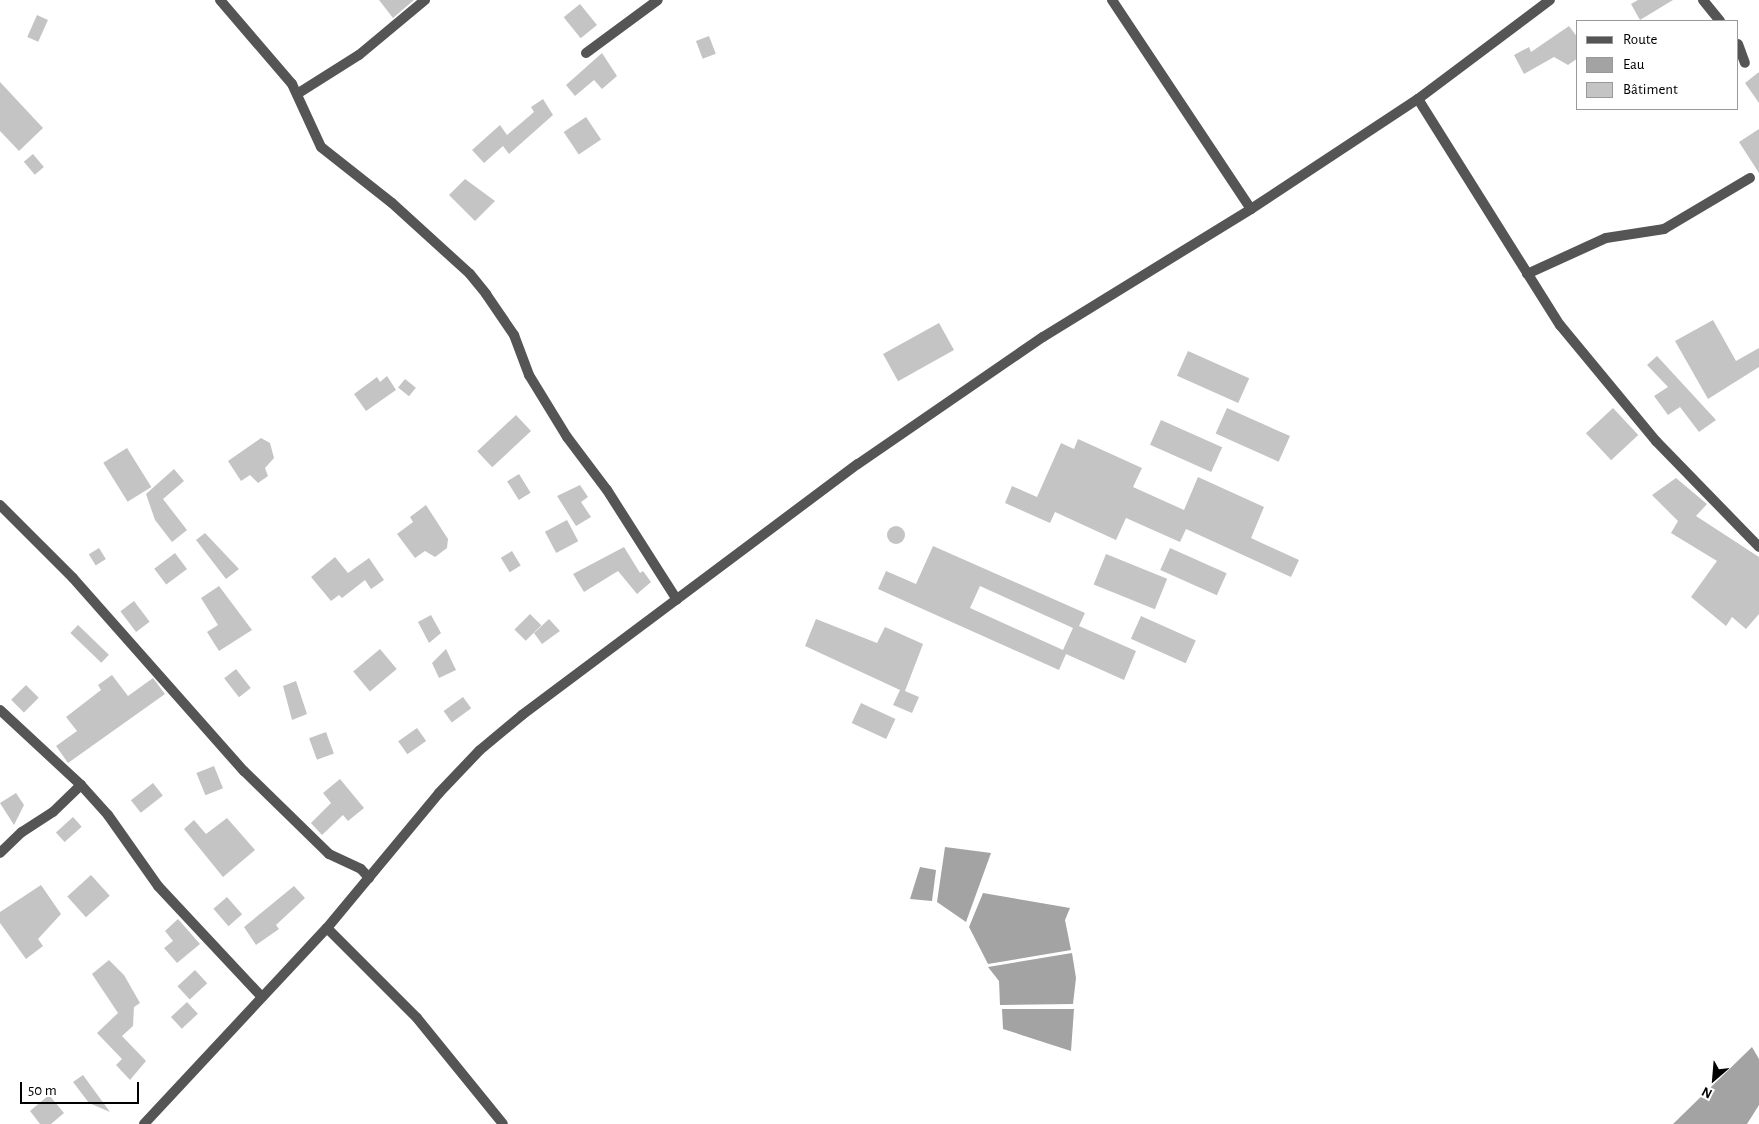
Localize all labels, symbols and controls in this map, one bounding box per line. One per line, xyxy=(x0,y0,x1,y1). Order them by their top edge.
legend xyxy=(1576,20,1739,110)
text: Route xyxy=(1623,32,1657,47)
text: Eau xyxy=(1623,57,1645,72)
text: Bâtiment xyxy=(1623,82,1678,97)
north arrow xyxy=(1689,1054,1739,1104)
scale bar xyxy=(22,1072,141,1104)
text: 50 m xyxy=(28,1083,57,1098)
text: N xyxy=(1700,1084,1715,1101)

